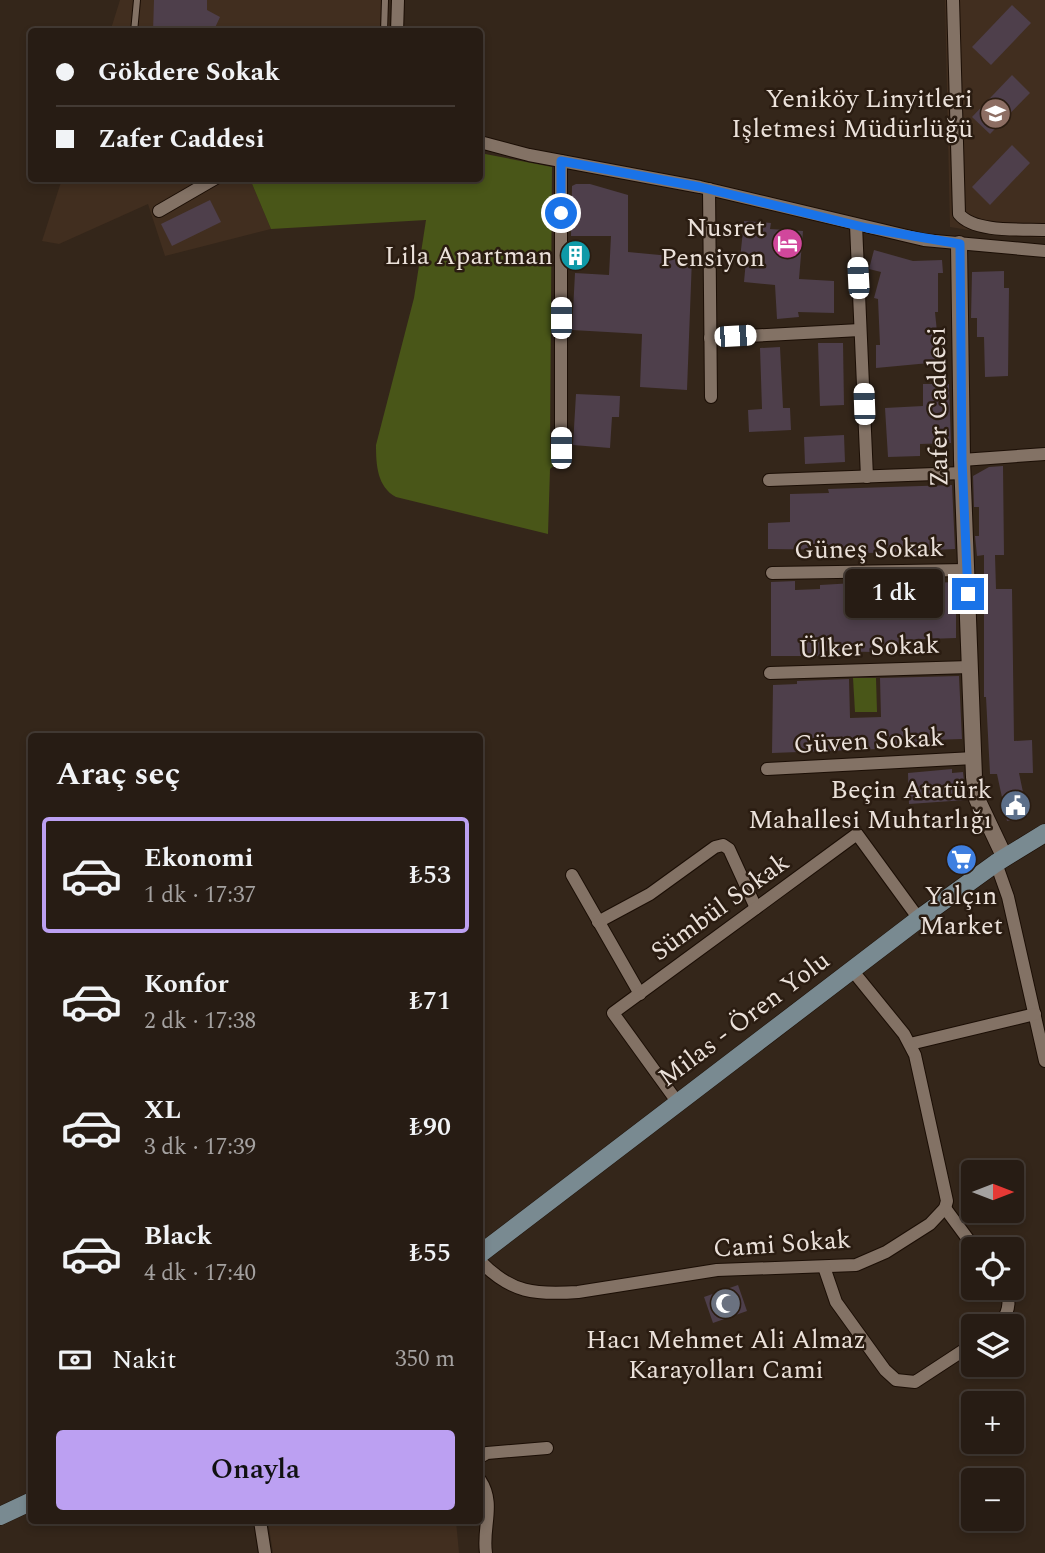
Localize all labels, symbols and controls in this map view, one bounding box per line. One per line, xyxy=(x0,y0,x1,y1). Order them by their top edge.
text: Gökdere Sokak xyxy=(98,52,280,92)
place label: Yeniköy Linyitleri Işletmesi Müdürlüğü xyxy=(731,79,973,149)
school or university icon: Yeniköy Linyitleri Işletmesi Müdürlüğü xyxy=(979,97,1013,131)
text: Zafer Caddesi xyxy=(98,119,265,159)
route start xyxy=(545,197,577,229)
place label: Nusret Pensiyon xyxy=(660,208,765,278)
hotel icon: Nusret Pensiyon xyxy=(771,226,805,260)
place label: Lila Apartman xyxy=(385,236,553,276)
building icon: Lila Apartman xyxy=(559,239,593,273)
car xyxy=(847,256,870,300)
car xyxy=(551,297,572,339)
car xyxy=(714,324,757,348)
street label: Zafer Caddesi xyxy=(917,327,959,487)
car xyxy=(853,383,876,425)
car xyxy=(551,427,572,469)
street label: Güneş Sokak xyxy=(794,528,944,570)
callout: 1 dk xyxy=(846,570,944,618)
text: 1 dk xyxy=(872,576,916,611)
route end xyxy=(952,578,984,610)
street label: Ülker Sokak xyxy=(798,625,940,669)
street label: Güven Sokak xyxy=(793,717,945,765)
text: Araç seç xyxy=(56,750,180,799)
place label: Beçin Atatürk Mahallesi Muhtarlığı xyxy=(748,770,992,840)
public building icon: Beçin Atatürk Mahallesi Muhtarlığı xyxy=(998,788,1032,822)
text: Ekonomi xyxy=(144,838,253,878)
street label: Sümbül Sokak xyxy=(642,843,798,971)
supermarket icon: Yalçın Market xyxy=(944,843,978,877)
icon: car xyxy=(60,844,123,907)
text: ₺53 xyxy=(409,855,451,895)
place label: Yalçın Market xyxy=(919,876,1003,946)
text: 1 dk · 17:37 xyxy=(144,878,256,913)
street label: Milas - Ören Yolu xyxy=(650,941,838,1097)
text: Konfor xyxy=(144,964,229,1004)
icon: car xyxy=(60,970,123,1033)
text: ₺71 xyxy=(409,981,451,1021)
text: 2 dk · 17:38 xyxy=(144,1004,256,1039)
text: XL xyxy=(144,1090,181,1130)
icon: car xyxy=(60,1096,123,1159)
text: ₺90 xyxy=(409,1107,451,1147)
text: 3 dk · 17:39 xyxy=(144,1130,256,1165)
north arrow xyxy=(961,1160,1024,1223)
map controls xyxy=(961,1160,1024,1531)
text: Black xyxy=(144,1216,212,1256)
street label: Cami Sokak xyxy=(712,1219,852,1269)
icon: car xyxy=(60,1222,123,1285)
text: ₺55 xyxy=(409,1233,451,1273)
button: locate xyxy=(961,1237,1024,1300)
text: 4 dk · 17:40 xyxy=(144,1256,256,1291)
mosque icon: Hacı Mehmet Ali Almaz Karayolları Cami xyxy=(709,1287,743,1321)
button: layers xyxy=(961,1314,1024,1377)
place label: Hacı Mehmet Ali Almaz Karayolları Cami xyxy=(586,1320,866,1390)
text: Nakit xyxy=(112,1340,176,1380)
icon: cash xyxy=(56,1341,94,1379)
text: 350 m xyxy=(395,1342,455,1377)
button: + xyxy=(961,1391,1024,1454)
button: Onayla xyxy=(56,1430,455,1510)
button: − xyxy=(961,1468,1024,1531)

